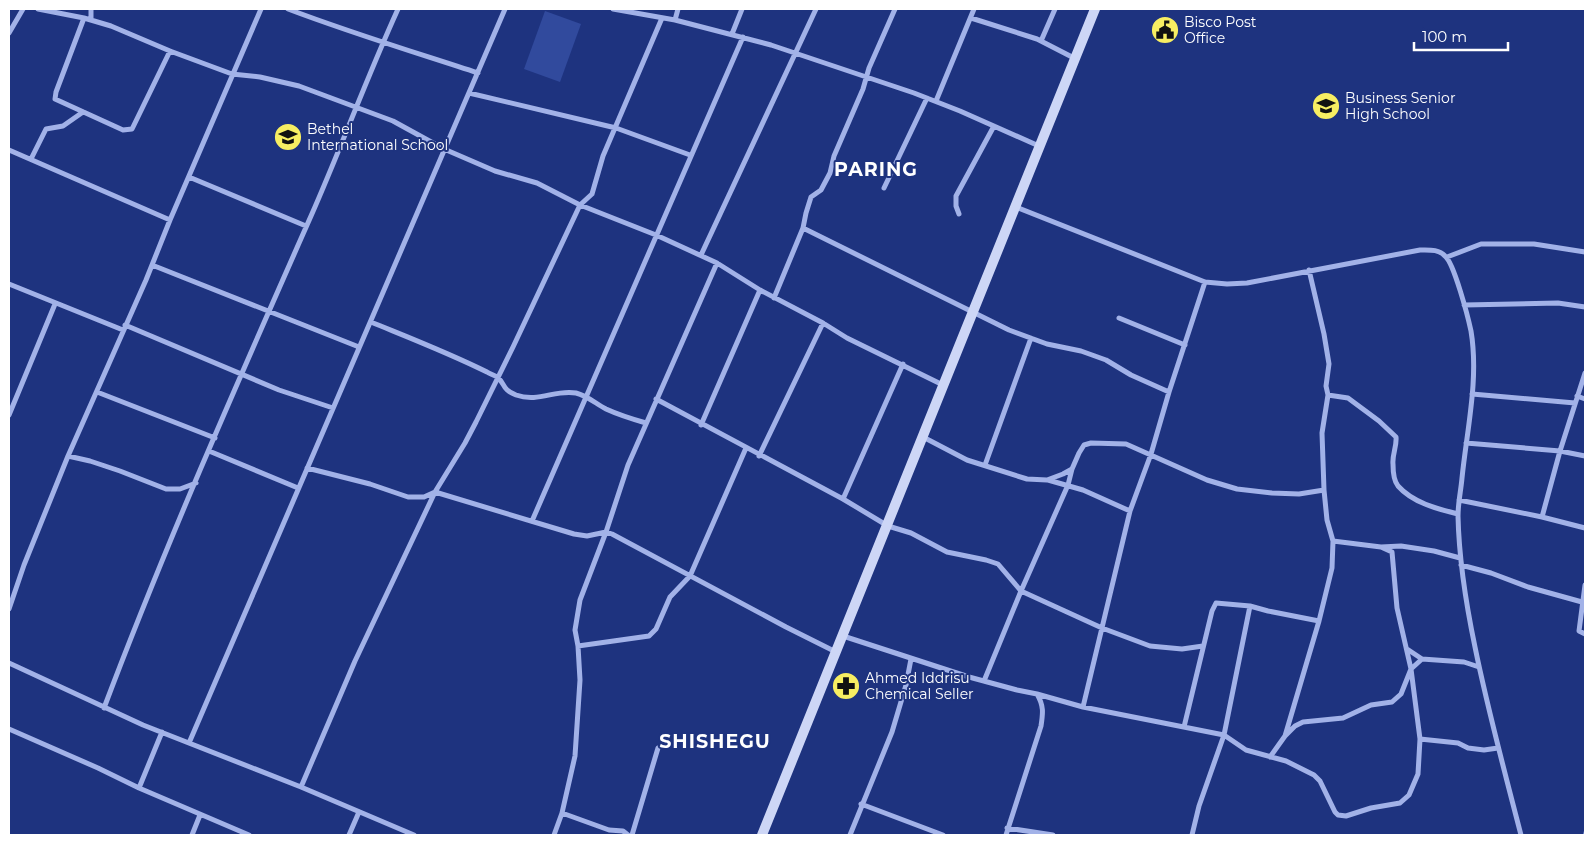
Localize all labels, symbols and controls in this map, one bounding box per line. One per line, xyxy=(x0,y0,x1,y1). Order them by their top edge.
place label: Bisco Post Office xyxy=(1184,13,1257,47)
public building icon: Bisco Post Office xyxy=(1150,15,1180,45)
scale bar xyxy=(1414,20,1508,52)
text: 100 m xyxy=(1422,27,1467,46)
place label: Business Senior High School xyxy=(1345,89,1456,123)
school or university icon: Business Senior High School xyxy=(1311,91,1341,121)
place label: Bethel International School xyxy=(307,120,448,154)
school or university icon: Bethel International School xyxy=(273,122,303,152)
district label: PARING xyxy=(834,158,918,181)
place label: Ahmed Iddrisu Chemical Seller xyxy=(865,669,974,703)
pharmacy icon: Ahmed Iddrisu Chemical Seller xyxy=(831,671,861,701)
district label: SHISHEGU xyxy=(659,730,771,753)

